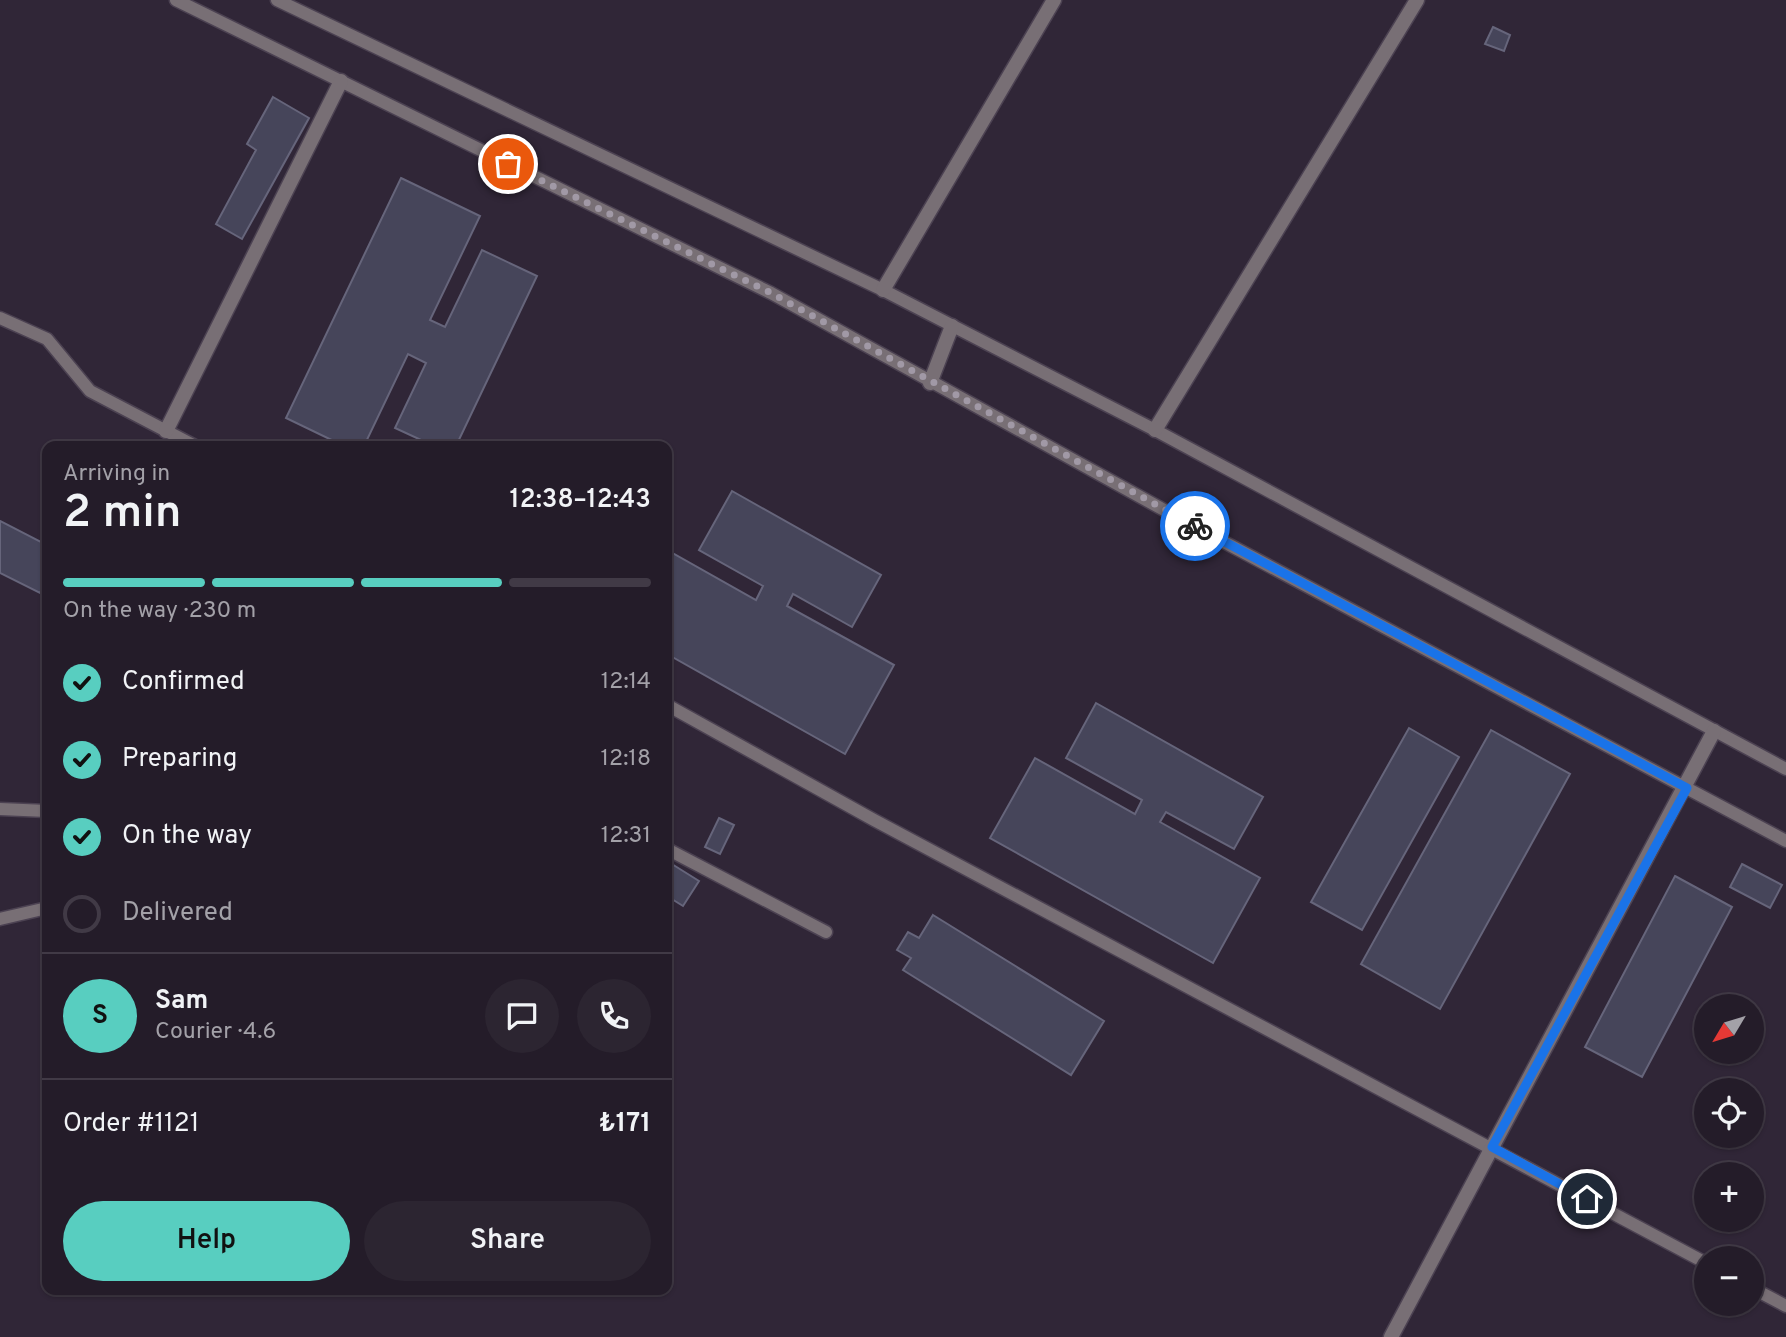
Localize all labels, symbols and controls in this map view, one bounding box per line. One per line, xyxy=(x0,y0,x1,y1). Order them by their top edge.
pin xyxy=(478,134,538,194)
icon: bag xyxy=(489,145,527,183)
text: Arriving in xyxy=(63,460,170,489)
text: 12:38–12:43 xyxy=(510,484,651,517)
text: 2 min xyxy=(63,485,182,544)
courier xyxy=(1160,491,1230,561)
icon: bike xyxy=(1176,507,1214,545)
text: On the way · 230 m xyxy=(63,597,256,626)
icon: check xyxy=(63,664,101,702)
text: Confirmed xyxy=(122,666,245,699)
text: 12:14 xyxy=(601,668,651,697)
icon: check xyxy=(63,741,101,779)
text: Preparing xyxy=(122,743,237,776)
text: 12:18 xyxy=(601,745,651,774)
icon: check xyxy=(63,818,101,856)
text: On the way xyxy=(122,820,252,853)
text: 12:31 xyxy=(601,822,651,851)
text: Delivered xyxy=(122,897,233,930)
button: chat xyxy=(485,979,559,1053)
button: phone xyxy=(577,979,651,1053)
text: Sam xyxy=(155,985,208,1018)
north arrow xyxy=(1694,994,1764,1064)
map controls xyxy=(1694,994,1764,1316)
text: S xyxy=(92,1000,108,1033)
text: Courier · 4.6 xyxy=(155,1018,276,1047)
button: locate xyxy=(1694,1078,1764,1148)
text: Order #1121 xyxy=(63,1108,199,1141)
text: ₺171 xyxy=(599,1108,651,1141)
button: + xyxy=(1694,1162,1764,1232)
pin xyxy=(1557,1169,1617,1229)
icon: home xyxy=(1568,1180,1606,1218)
button: Help xyxy=(63,1201,350,1281)
button: Share xyxy=(364,1201,651,1281)
button: − xyxy=(1694,1246,1764,1316)

